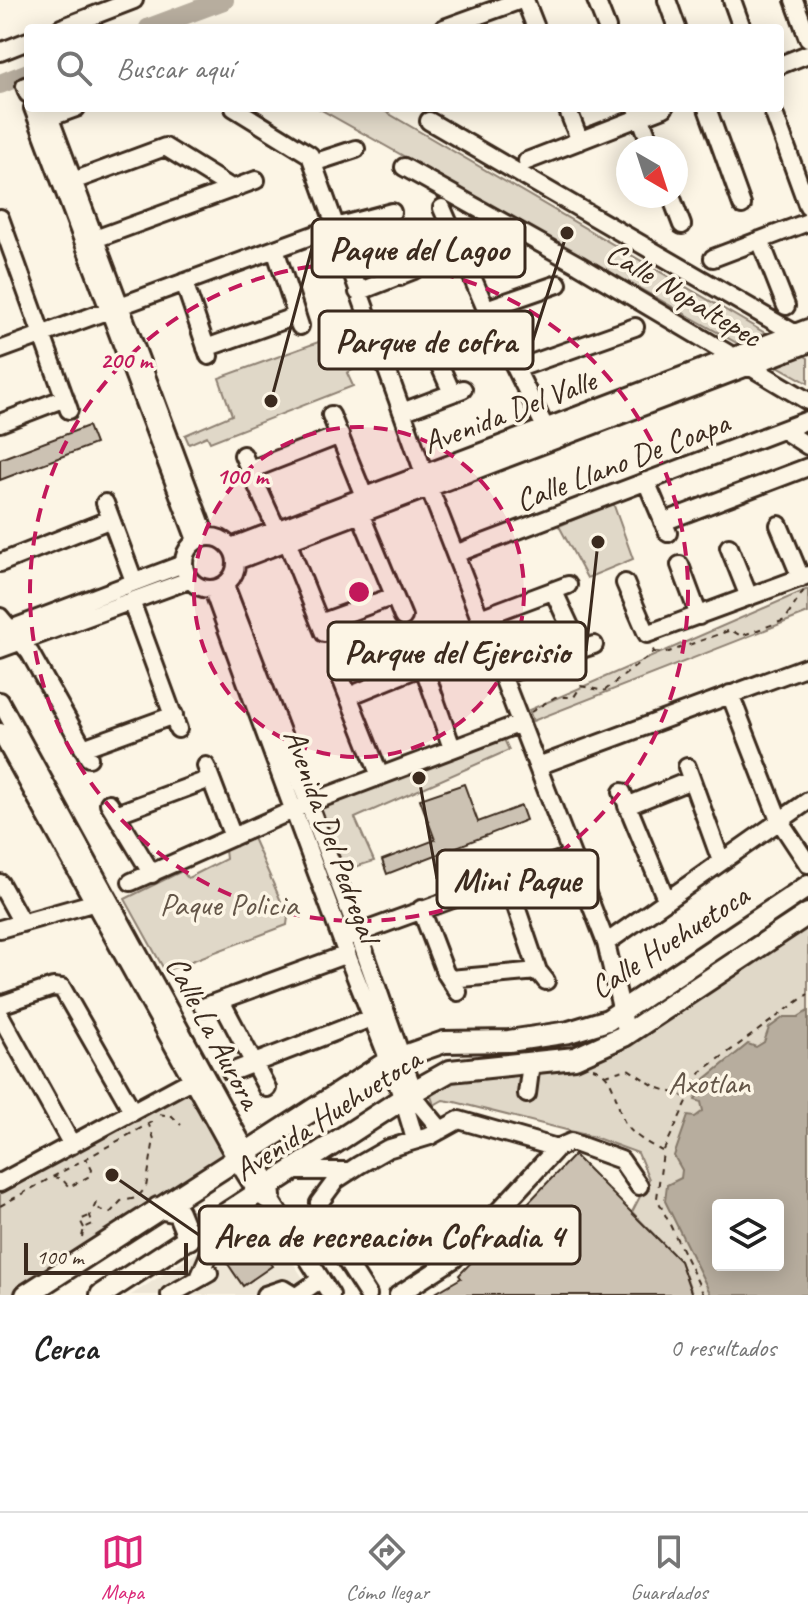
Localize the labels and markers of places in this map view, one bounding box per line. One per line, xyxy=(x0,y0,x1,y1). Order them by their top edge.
callout: Paque del Lagoo xyxy=(312,219,525,277)
callout: Parque de cofra xyxy=(319,311,533,369)
centre of rings xyxy=(345,578,373,606)
callout: Parque del Ejercisio xyxy=(328,622,586,680)
callout: Mini Paque xyxy=(437,850,598,908)
callout: Area de recreacion Cofradia 4 xyxy=(199,1206,580,1264)

